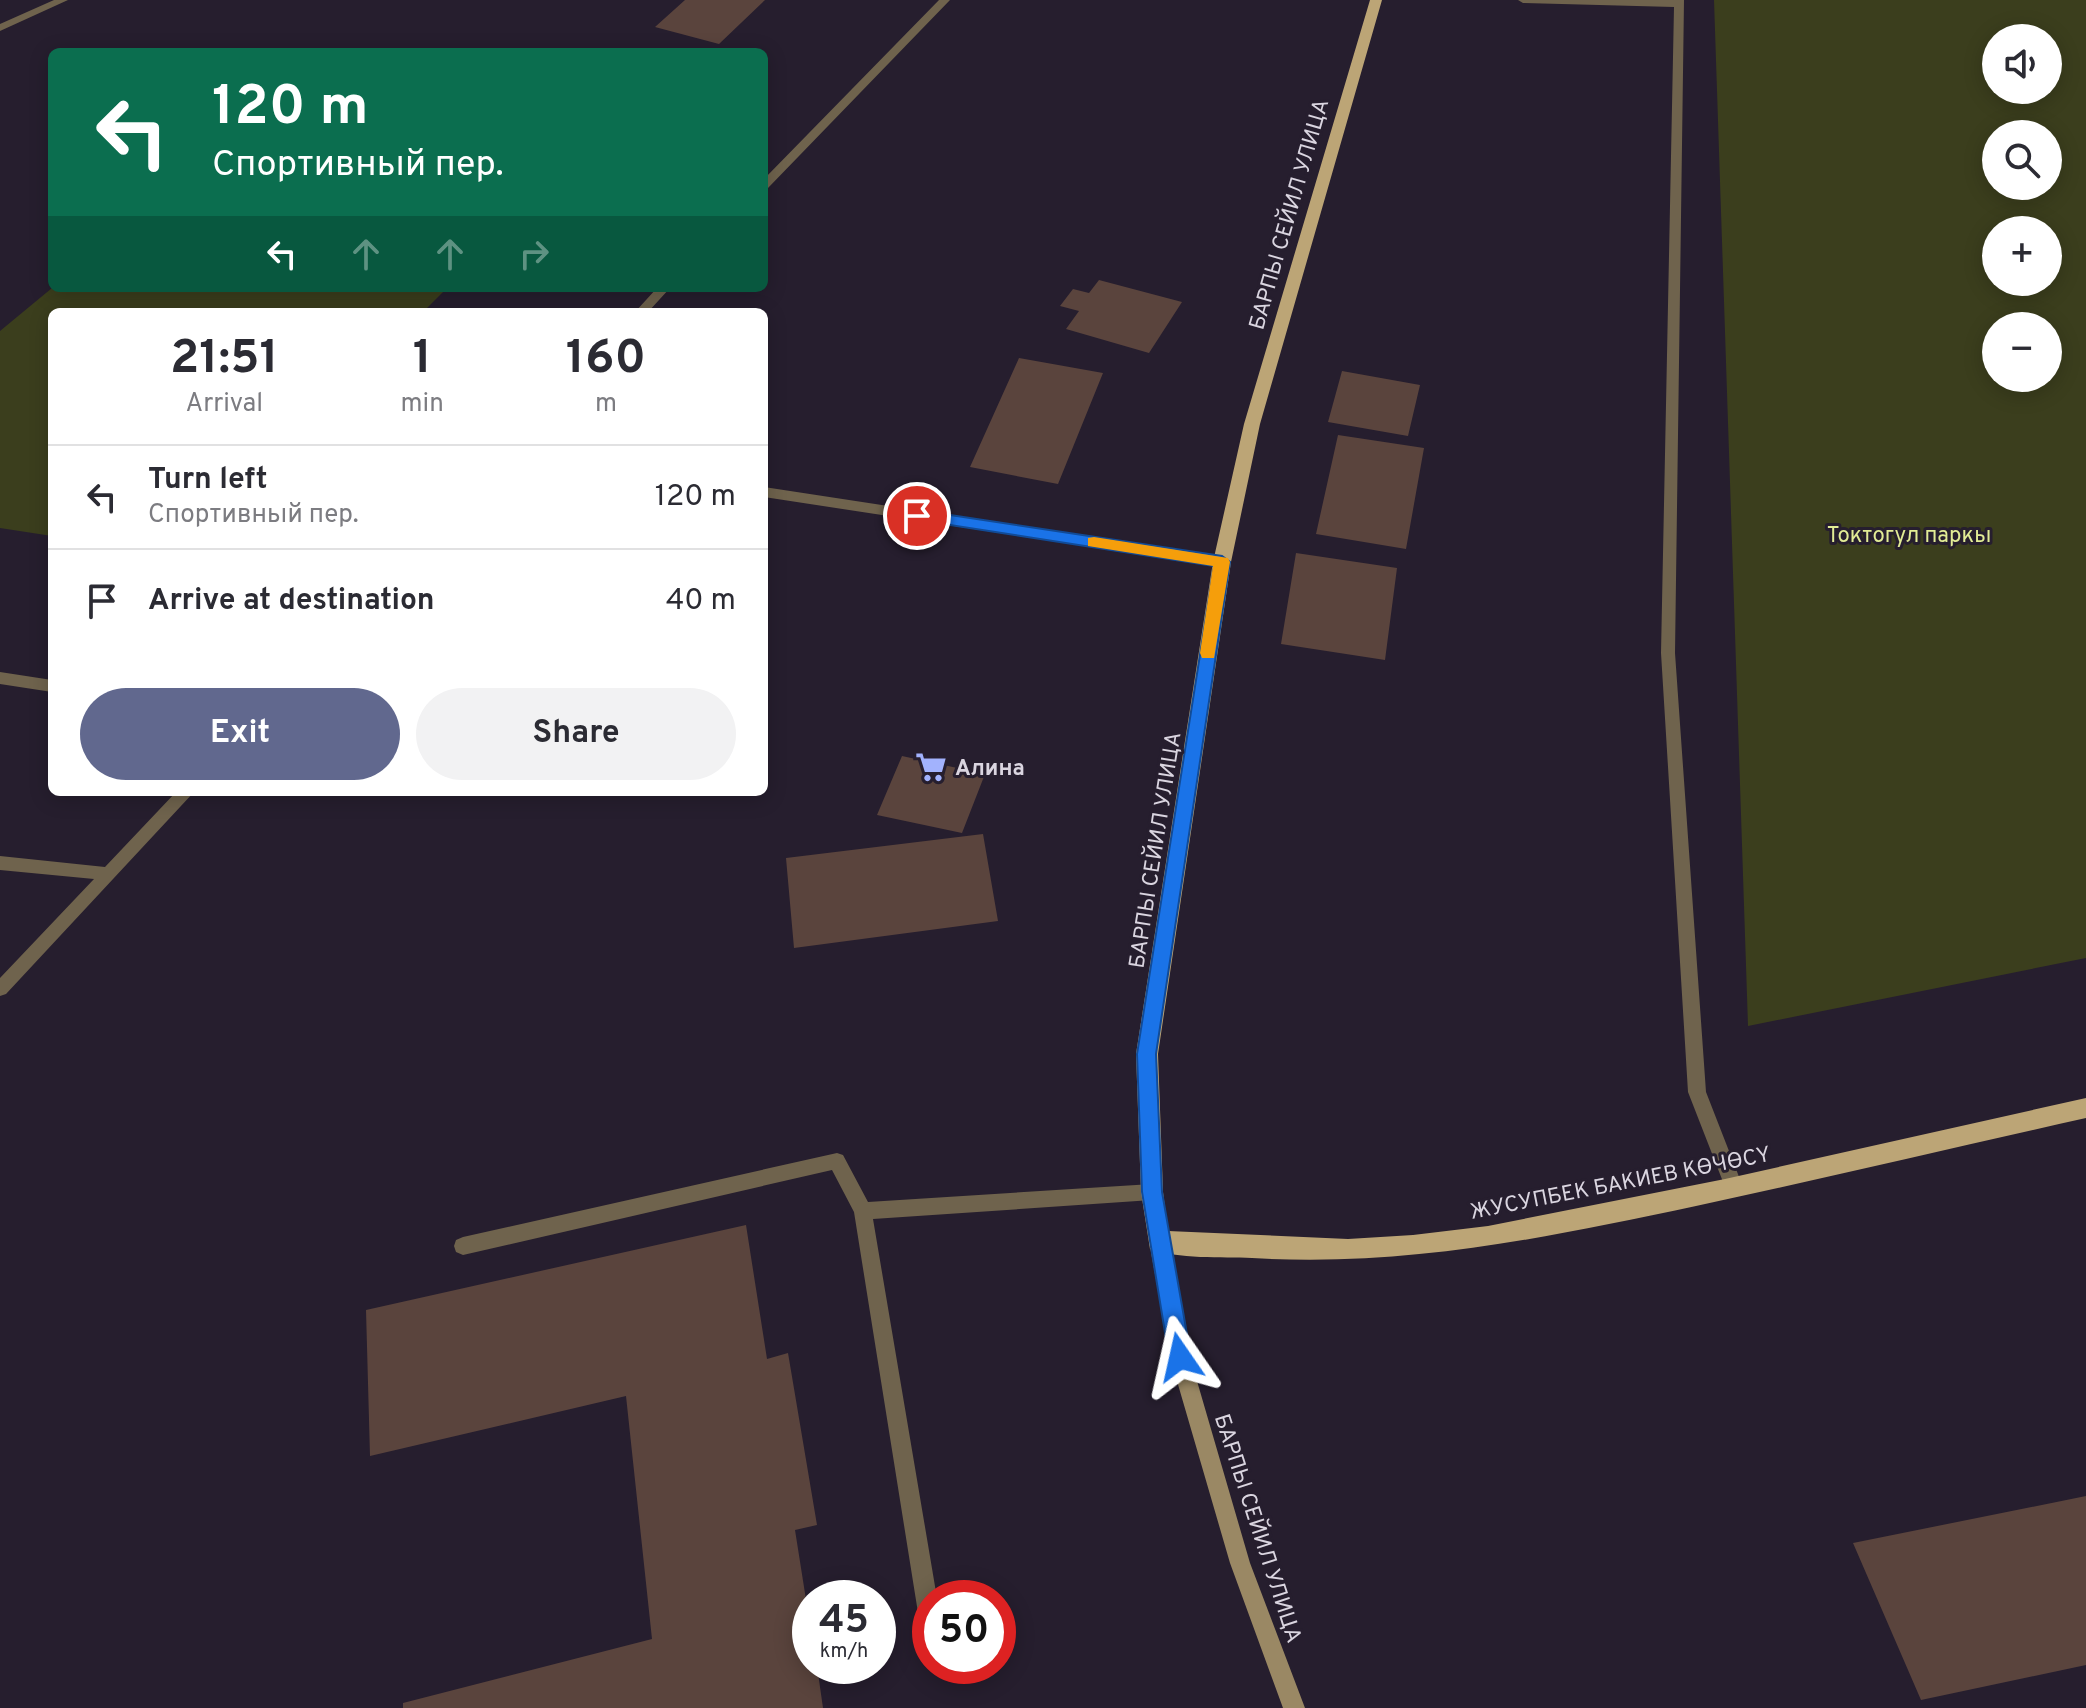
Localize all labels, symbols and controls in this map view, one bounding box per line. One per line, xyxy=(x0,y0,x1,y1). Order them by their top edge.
map controls xyxy=(1982,24,2062,392)
button: sound xyxy=(1982,24,2062,104)
text: 120 m xyxy=(212,74,369,144)
icon: left xyxy=(80,80,184,184)
street label: БАРПЫ СЕЙИЛ УЛИЦА xyxy=(1242,95,1336,333)
button: search xyxy=(1982,120,2062,200)
text: Спортивный пер. xyxy=(212,143,504,189)
button: + xyxy=(1982,216,2062,296)
icon: left xyxy=(260,232,304,276)
icon: ahead xyxy=(344,232,388,276)
icon: ahead xyxy=(428,232,472,276)
icon: right xyxy=(512,232,556,276)
button: − xyxy=(1982,312,2062,392)
text: 21:51 xyxy=(170,330,279,390)
text: 1 xyxy=(413,330,432,390)
text: 160 xyxy=(566,330,646,390)
text: Arrival xyxy=(186,388,263,421)
text: min xyxy=(401,388,444,421)
text: m xyxy=(595,388,617,421)
text: Turn left xyxy=(148,462,268,499)
icon: left xyxy=(80,475,124,519)
text: 120 m xyxy=(655,479,736,516)
pin xyxy=(883,482,951,550)
icon: arrive xyxy=(895,494,939,538)
text: Спортивный пер. xyxy=(148,499,359,532)
park label: Токтогул паркы xyxy=(1827,523,1991,550)
icon: arrive xyxy=(80,579,124,623)
text: Arrive at destination xyxy=(148,583,434,620)
text: 40 m xyxy=(666,583,736,620)
button: Exit xyxy=(80,688,400,780)
button: Share xyxy=(416,688,736,780)
street label: БАРПЫ СЕЙИЛ УЛИЦА xyxy=(1121,730,1189,971)
supermarket icon: Алина xyxy=(914,750,948,784)
place label: Алина xyxy=(955,756,1025,783)
street label: ЖУСУПБЕК БАКИЕВ КӨЧӨСҮ xyxy=(1468,1142,1773,1227)
position arrow xyxy=(1138,1315,1222,1399)
street label: БАРПЫ СЕЙИЛ УЛИЦА xyxy=(1207,1410,1309,1647)
speed limit sign: 50 xyxy=(912,1580,1016,1684)
text: 45 xyxy=(819,1597,869,1647)
text: km/h xyxy=(820,1639,868,1665)

